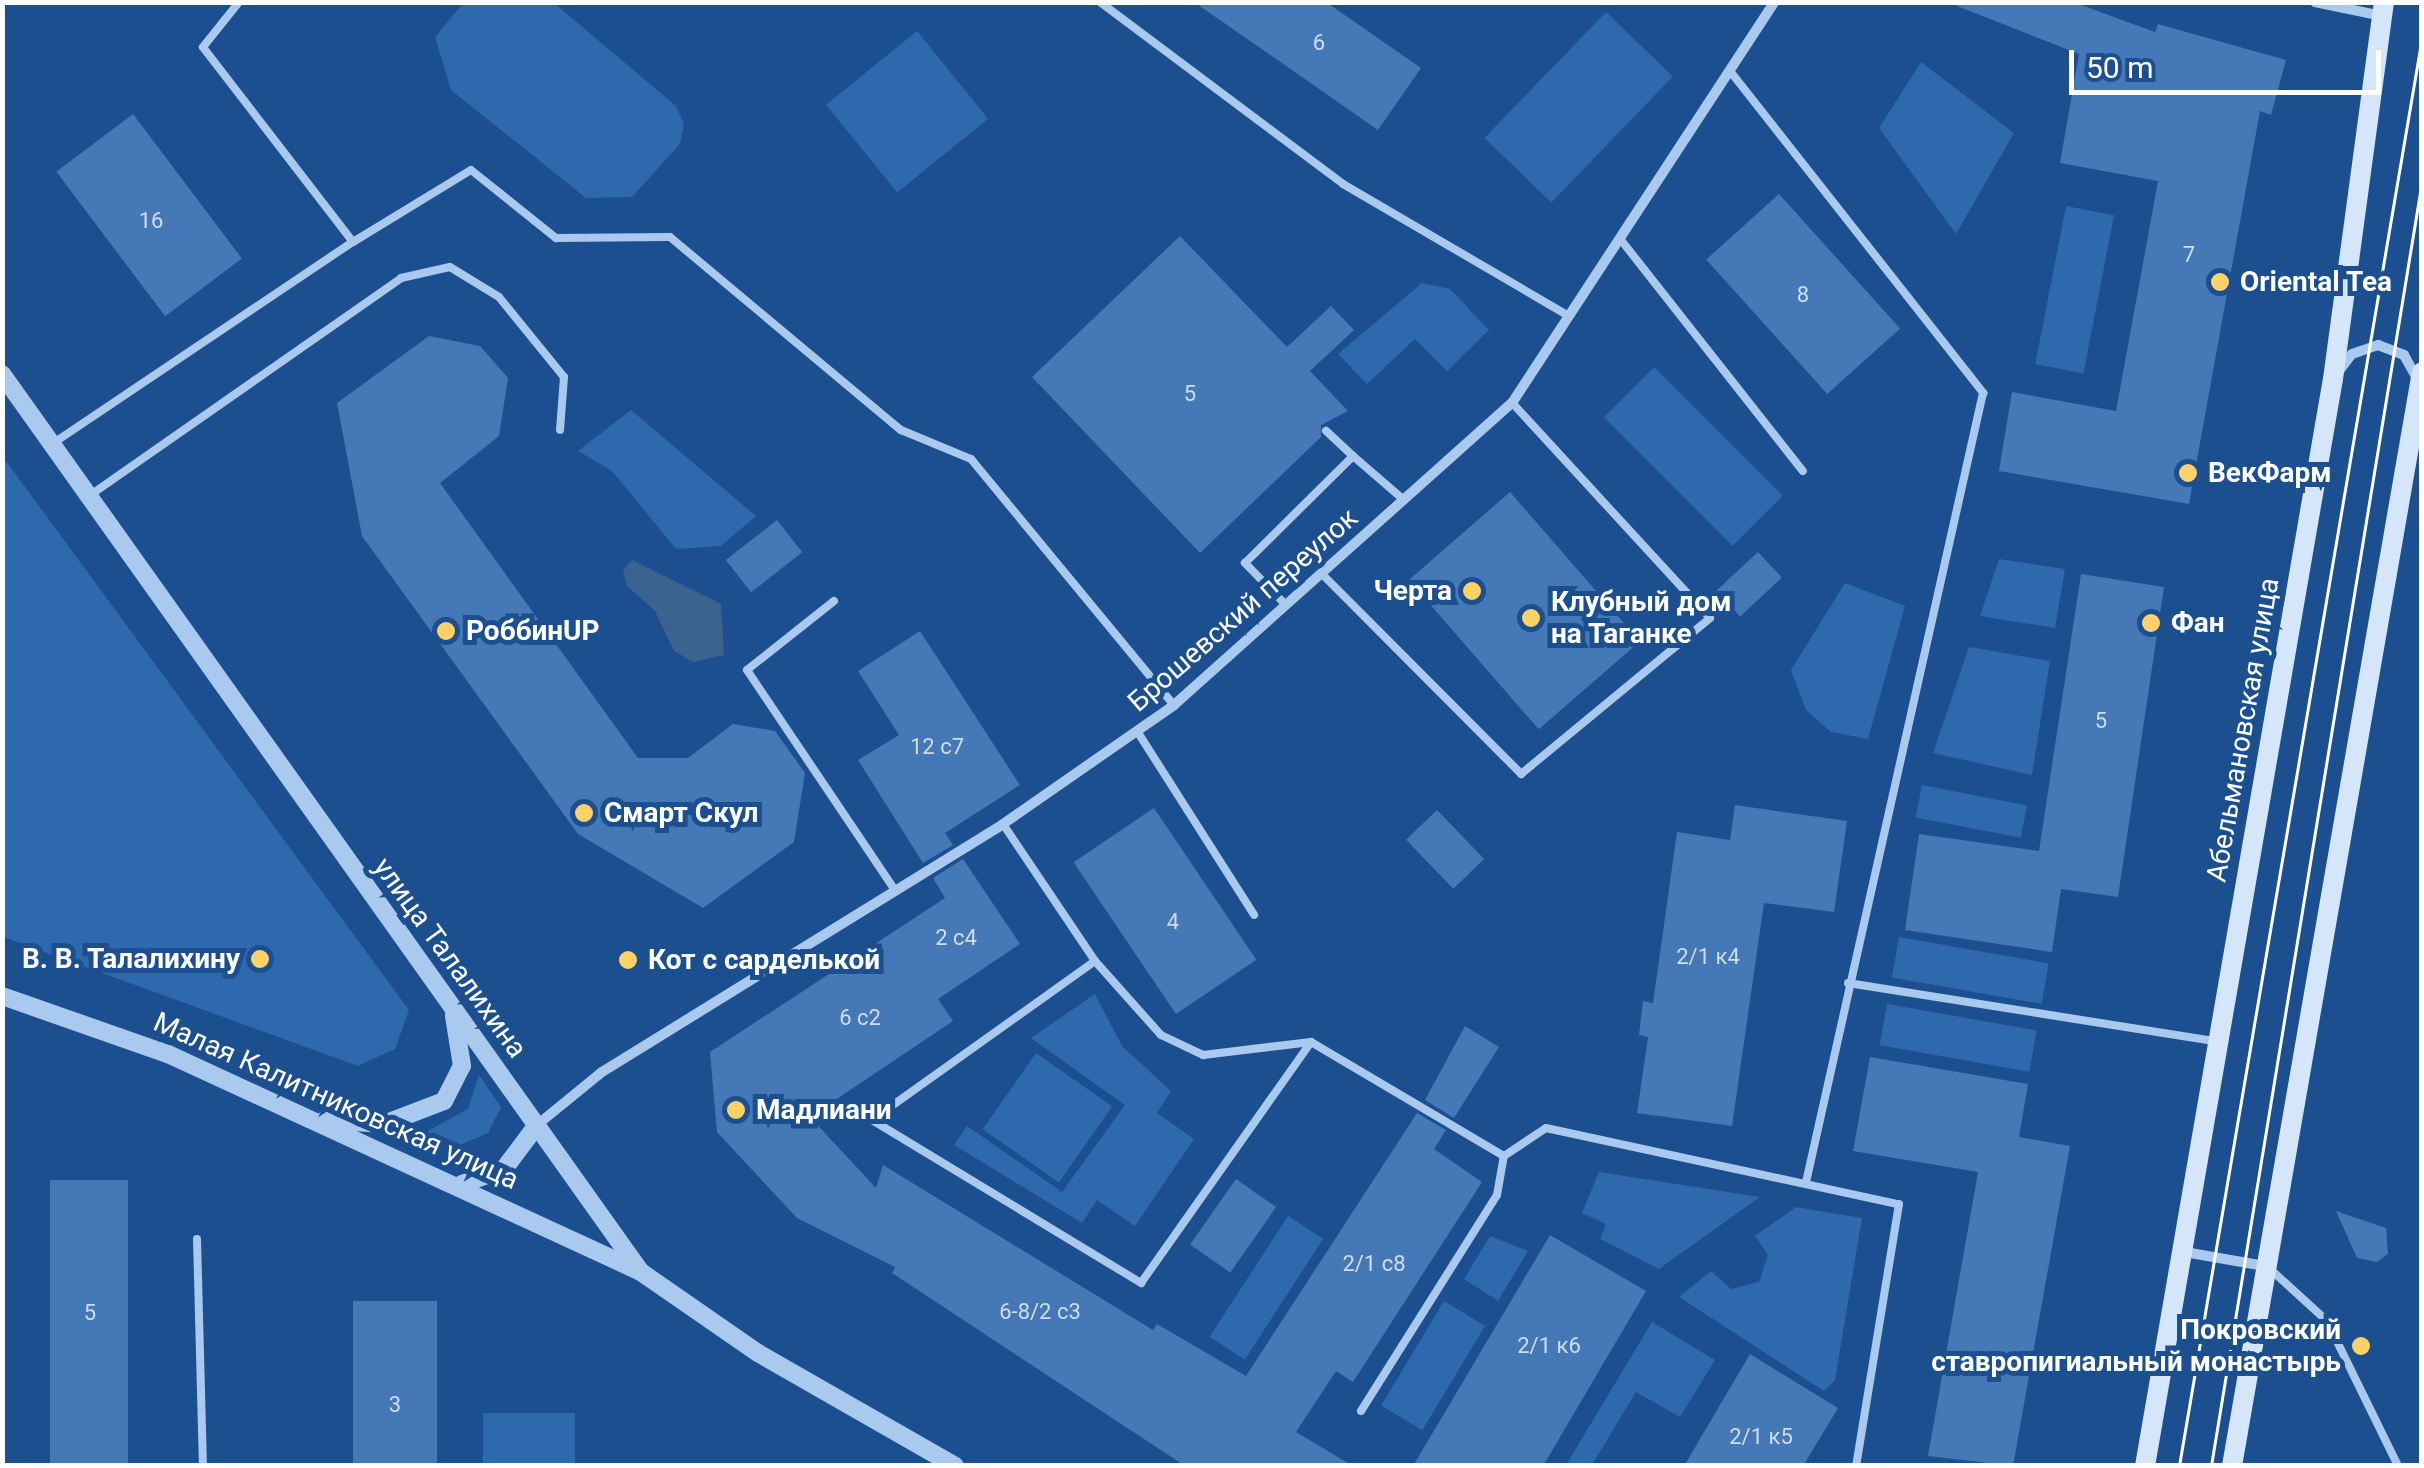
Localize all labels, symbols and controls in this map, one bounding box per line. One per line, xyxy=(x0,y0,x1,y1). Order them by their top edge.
house number: 6 xyxy=(1313,30,1325,56)
scale bar xyxy=(2074,30,2386,92)
text: 50 m xyxy=(2086,50,2153,85)
house number: 16 xyxy=(139,208,163,234)
house number: 7 xyxy=(2183,242,2195,268)
place label: Oriental Tea xyxy=(2240,265,2393,299)
marker: Oriental Tea xyxy=(2209,271,2231,293)
house number: 8 xyxy=(1797,282,1809,308)
house number: 5 xyxy=(1184,381,1196,407)
place label: ВекФарм xyxy=(2208,456,2332,490)
marker: ВекФарм xyxy=(2177,462,2199,484)
street label: Брошевский переулок xyxy=(1121,501,1365,719)
place label: Черта xyxy=(1373,574,1452,608)
street label: Абельмановская улица xyxy=(2200,575,2286,885)
marker: Черта xyxy=(1461,580,1483,602)
place label: Клубный дом на Таганке xyxy=(1551,585,1731,651)
place label: Фан xyxy=(2171,606,2225,640)
marker: Клубный дом на Таганке xyxy=(1520,607,1542,629)
marker: Фан xyxy=(2140,612,2162,634)
place label: РоббинUP xyxy=(466,614,600,648)
marker: РоббинUP xyxy=(435,620,457,642)
house number: 5 xyxy=(2095,708,2107,734)
house number: 12 с7 xyxy=(910,734,964,760)
place label: Смарт Скул xyxy=(604,796,758,830)
marker: Смарт Скул xyxy=(573,802,595,824)
street label: улица Талалихина xyxy=(366,851,534,1065)
house number: 4 xyxy=(1167,909,1179,935)
house number: 2 с4 xyxy=(935,925,977,951)
place label: В. В. Талалихину xyxy=(21,942,240,976)
place label: Кот с сарделькой xyxy=(648,943,880,977)
house number: 2/1 к4 xyxy=(1676,944,1740,970)
marker: В. В. Талалихину xyxy=(249,948,271,970)
marker: Кот с сарделькой xyxy=(617,949,639,971)
street label: Малая Калитниковская улица xyxy=(148,1005,524,1197)
house number: 6 с2 xyxy=(839,1005,881,1031)
place label: Мадлиани xyxy=(756,1093,892,1127)
marker: Мадлиани xyxy=(725,1099,747,1121)
house number: 2/1 с8 xyxy=(1342,1251,1406,1277)
house number: 6-8/2 с3 xyxy=(999,1299,1081,1325)
house number: 5 xyxy=(84,1300,96,1326)
place label: Покровский ставропигиальный монастырь xyxy=(1931,1313,2341,1379)
house number: 2/1 к6 xyxy=(1517,1333,1581,1359)
marker: Покровский ставропигиальный монастырь xyxy=(2350,1335,2372,1357)
house number: 3 xyxy=(389,1392,401,1418)
house number: 2/1 к5 xyxy=(1729,1424,1793,1450)

